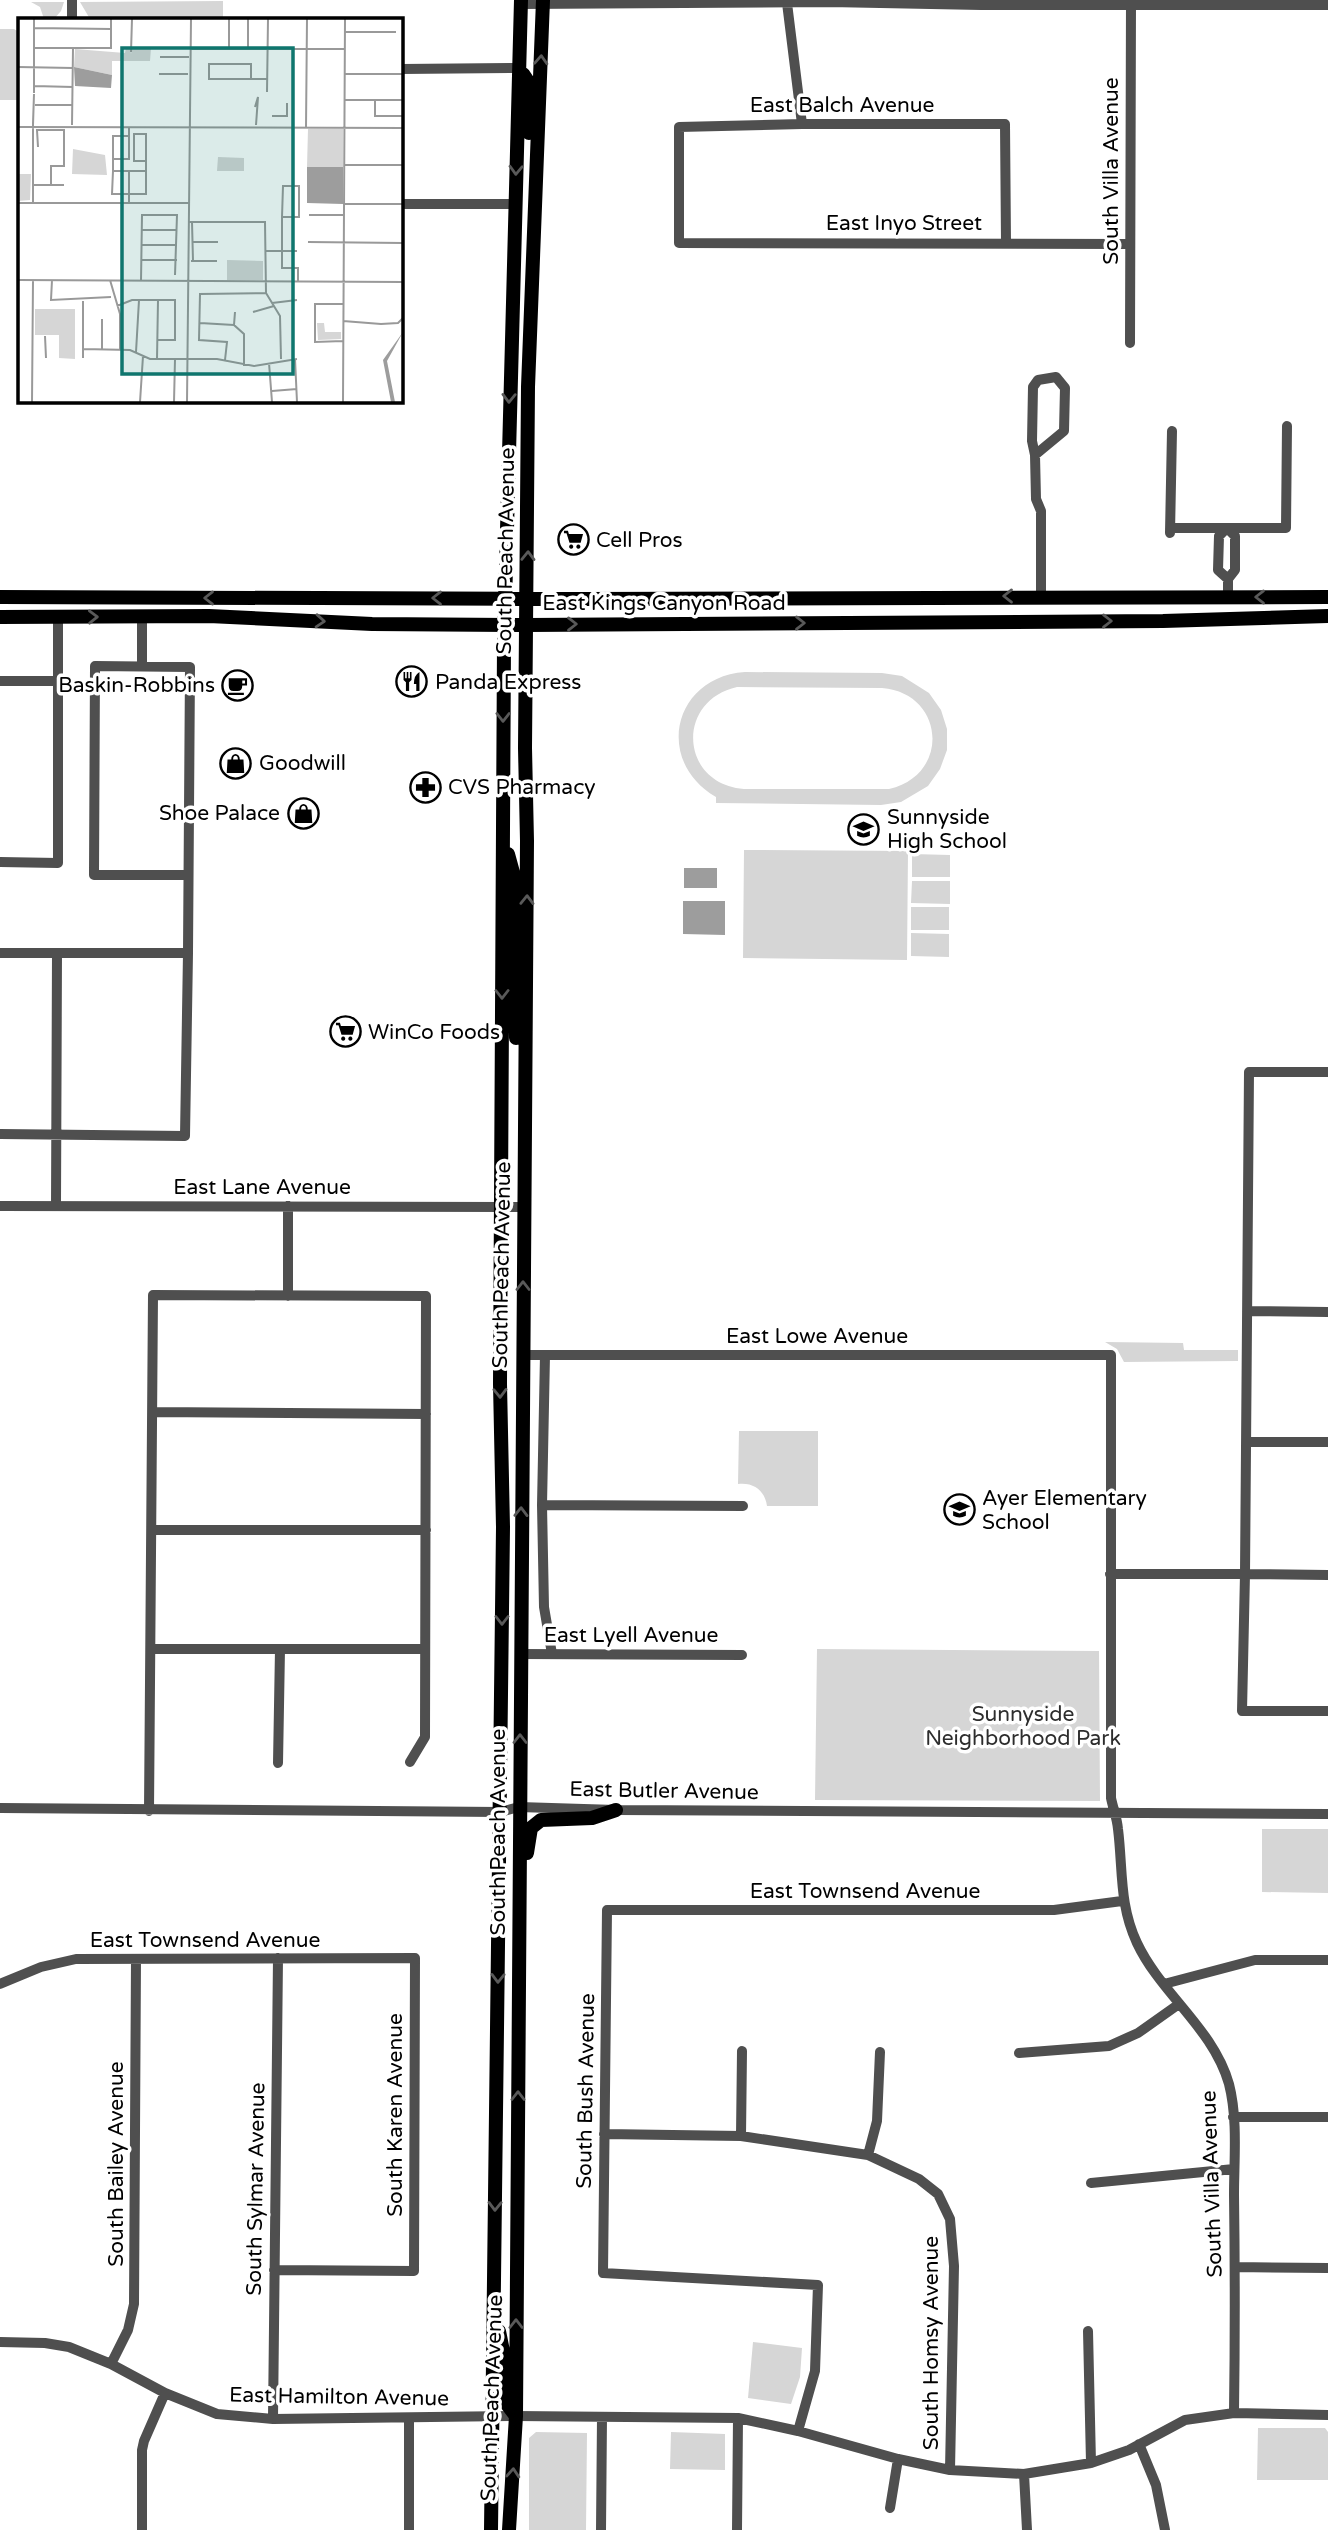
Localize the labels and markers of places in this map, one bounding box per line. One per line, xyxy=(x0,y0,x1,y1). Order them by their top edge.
supermarket icon: Cell Pros xyxy=(556,523,590,557)
place label: Cell Pros xyxy=(596,528,683,553)
restaurant icon: Panda Express xyxy=(395,665,429,699)
cafe icon: Baskin-Robbins xyxy=(221,668,255,702)
place label: Panda Express xyxy=(435,670,581,695)
place label: Baskin-Robbins xyxy=(58,673,215,698)
shop icon: Goodwill xyxy=(219,746,253,780)
place label: Goodwill xyxy=(259,751,346,776)
pharmacy icon: CVS Pharmacy xyxy=(408,770,442,804)
place label: CVS Pharmacy xyxy=(448,775,596,800)
shop icon: Shoe Palace xyxy=(286,796,320,830)
place label: Shoe Palace xyxy=(159,801,280,826)
place label: Sunnyside High School xyxy=(887,805,1007,854)
school or university icon: Sunnyside High School xyxy=(847,812,881,846)
supermarket icon: WinCo Foods xyxy=(328,1015,362,1049)
place label: WinCo Foods xyxy=(368,1020,500,1045)
place label: Ayer Elementary School xyxy=(982,1486,1147,1535)
school or university icon: Ayer Elementary School xyxy=(942,1493,976,1527)

